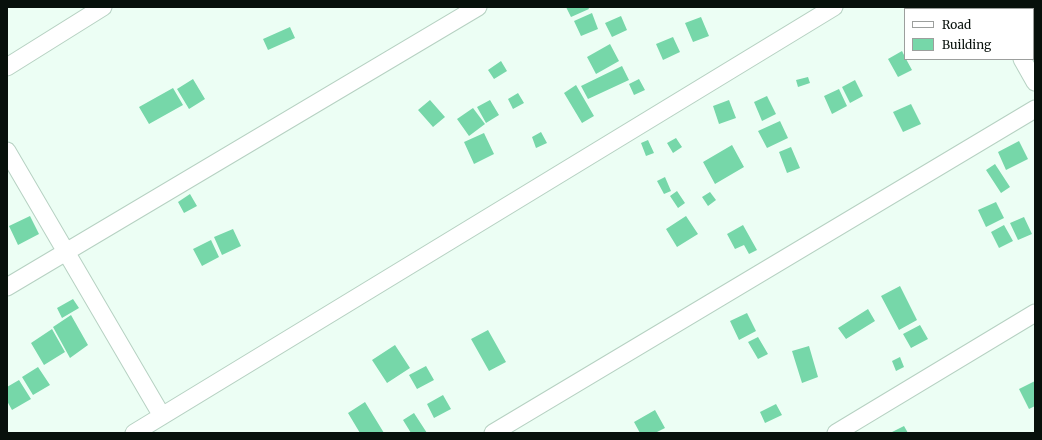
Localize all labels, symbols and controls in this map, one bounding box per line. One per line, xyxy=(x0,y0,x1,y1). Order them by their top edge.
legend xyxy=(904,8,1034,60)
text: Road xyxy=(942,17,971,32)
text: Building xyxy=(942,37,991,52)

